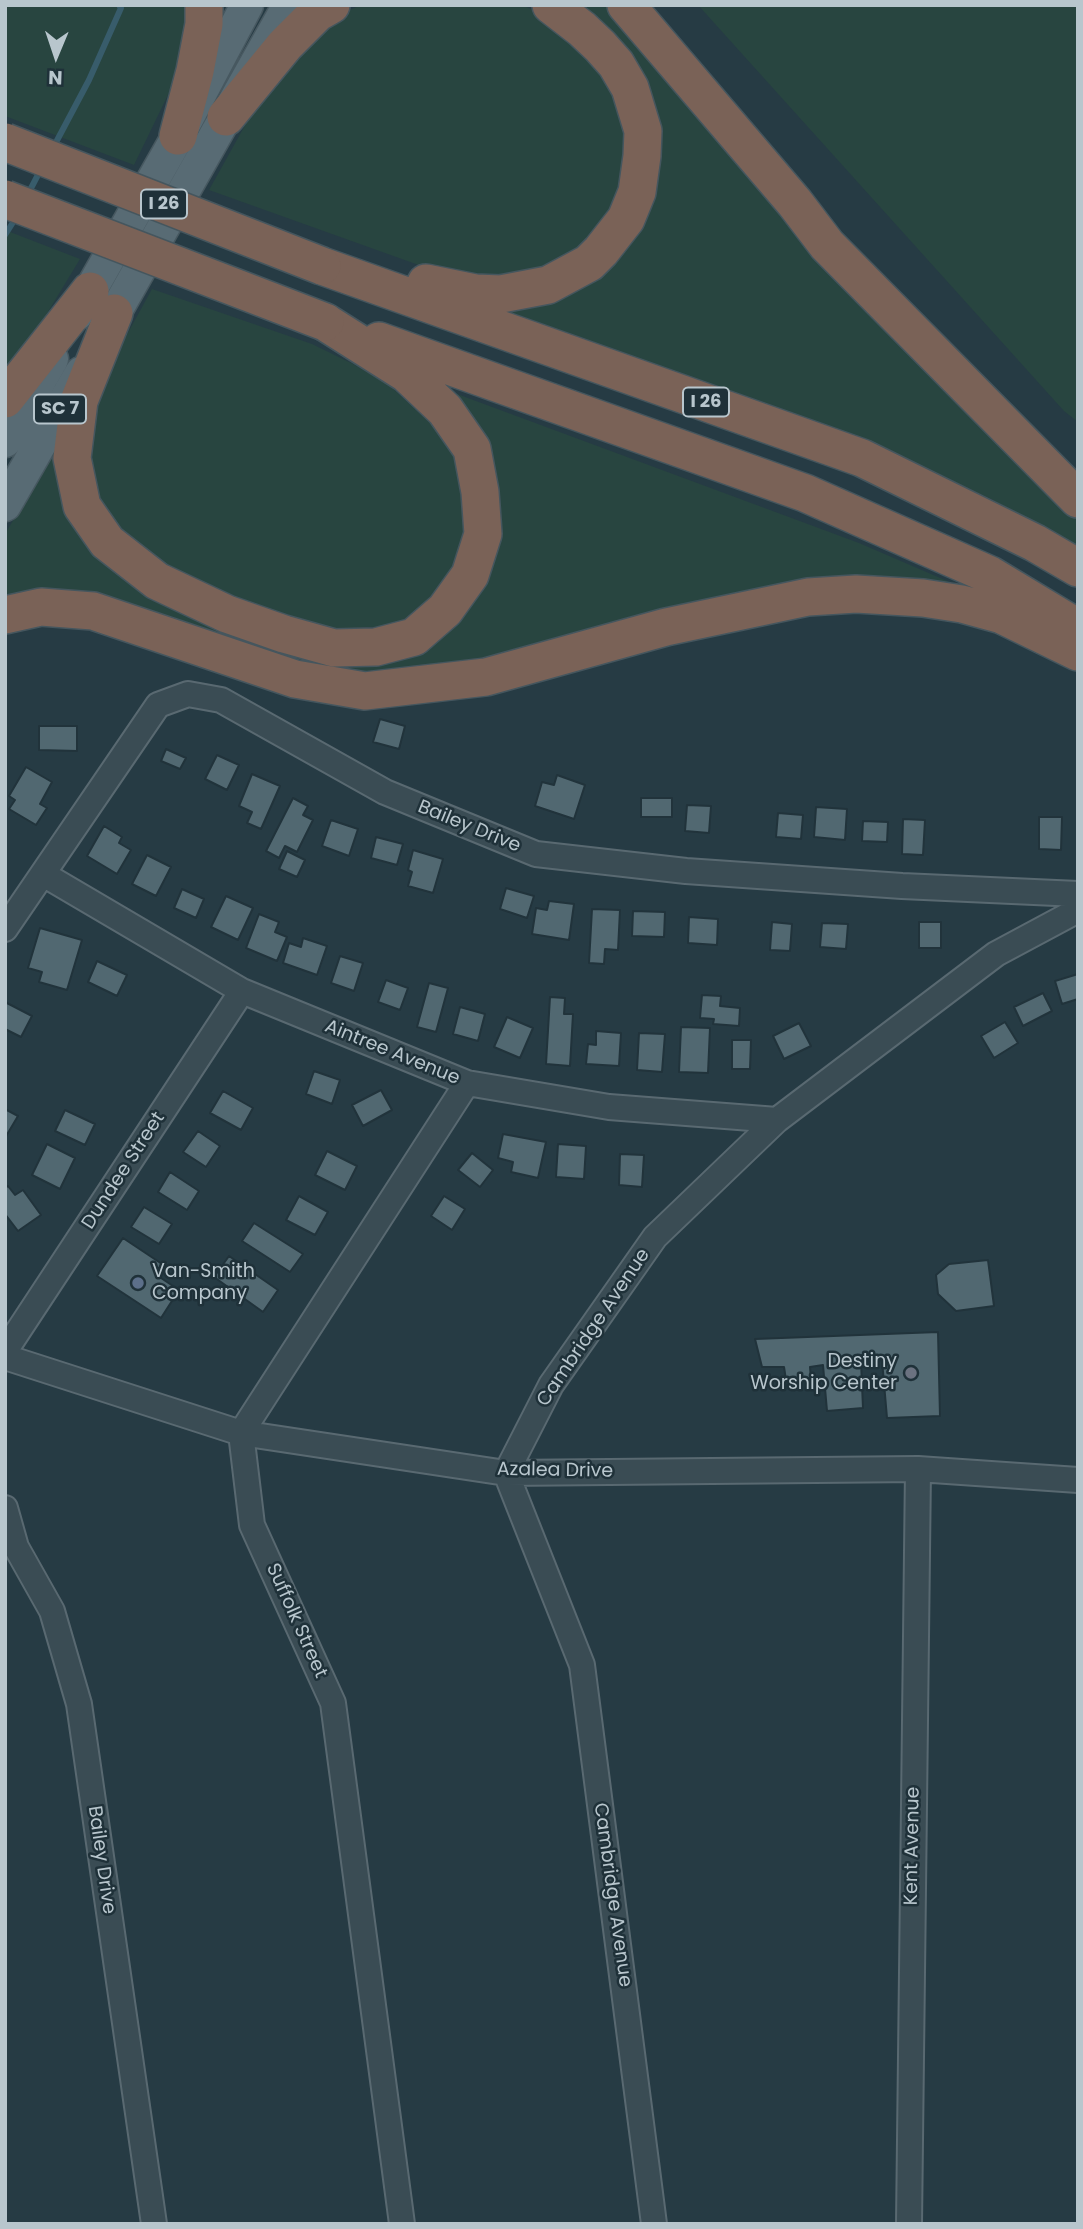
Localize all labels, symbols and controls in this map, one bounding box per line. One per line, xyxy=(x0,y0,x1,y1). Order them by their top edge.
north arrow xyxy=(21,21,91,91)
text: N xyxy=(48,64,63,91)
road number: I 26 xyxy=(141,190,187,218)
road number: I 26 xyxy=(683,388,729,416)
road number: SC 7 xyxy=(34,394,86,424)
street label: Bailey Drive xyxy=(414,796,524,858)
street label: Aintree Avenue xyxy=(321,1016,463,1090)
street label: Dundee Street xyxy=(78,1108,170,1234)
street label: Cambridge Avenue xyxy=(533,1245,655,1411)
place label: Van-Smith Company xyxy=(152,1261,255,1305)
marker: Van-Smith Company xyxy=(130,1275,146,1291)
place label: Destiny Worship Center xyxy=(750,1351,897,1395)
marker: Destiny Worship Center xyxy=(903,1365,919,1381)
street label: Azalea Drive xyxy=(497,1459,613,1483)
street label: Suffolk Street xyxy=(261,1560,331,1682)
street label: Kent Avenue xyxy=(901,1786,925,1906)
street label: Cambridge Avenue xyxy=(588,1802,636,1988)
street label: Bailey Drive xyxy=(82,1804,120,1916)

